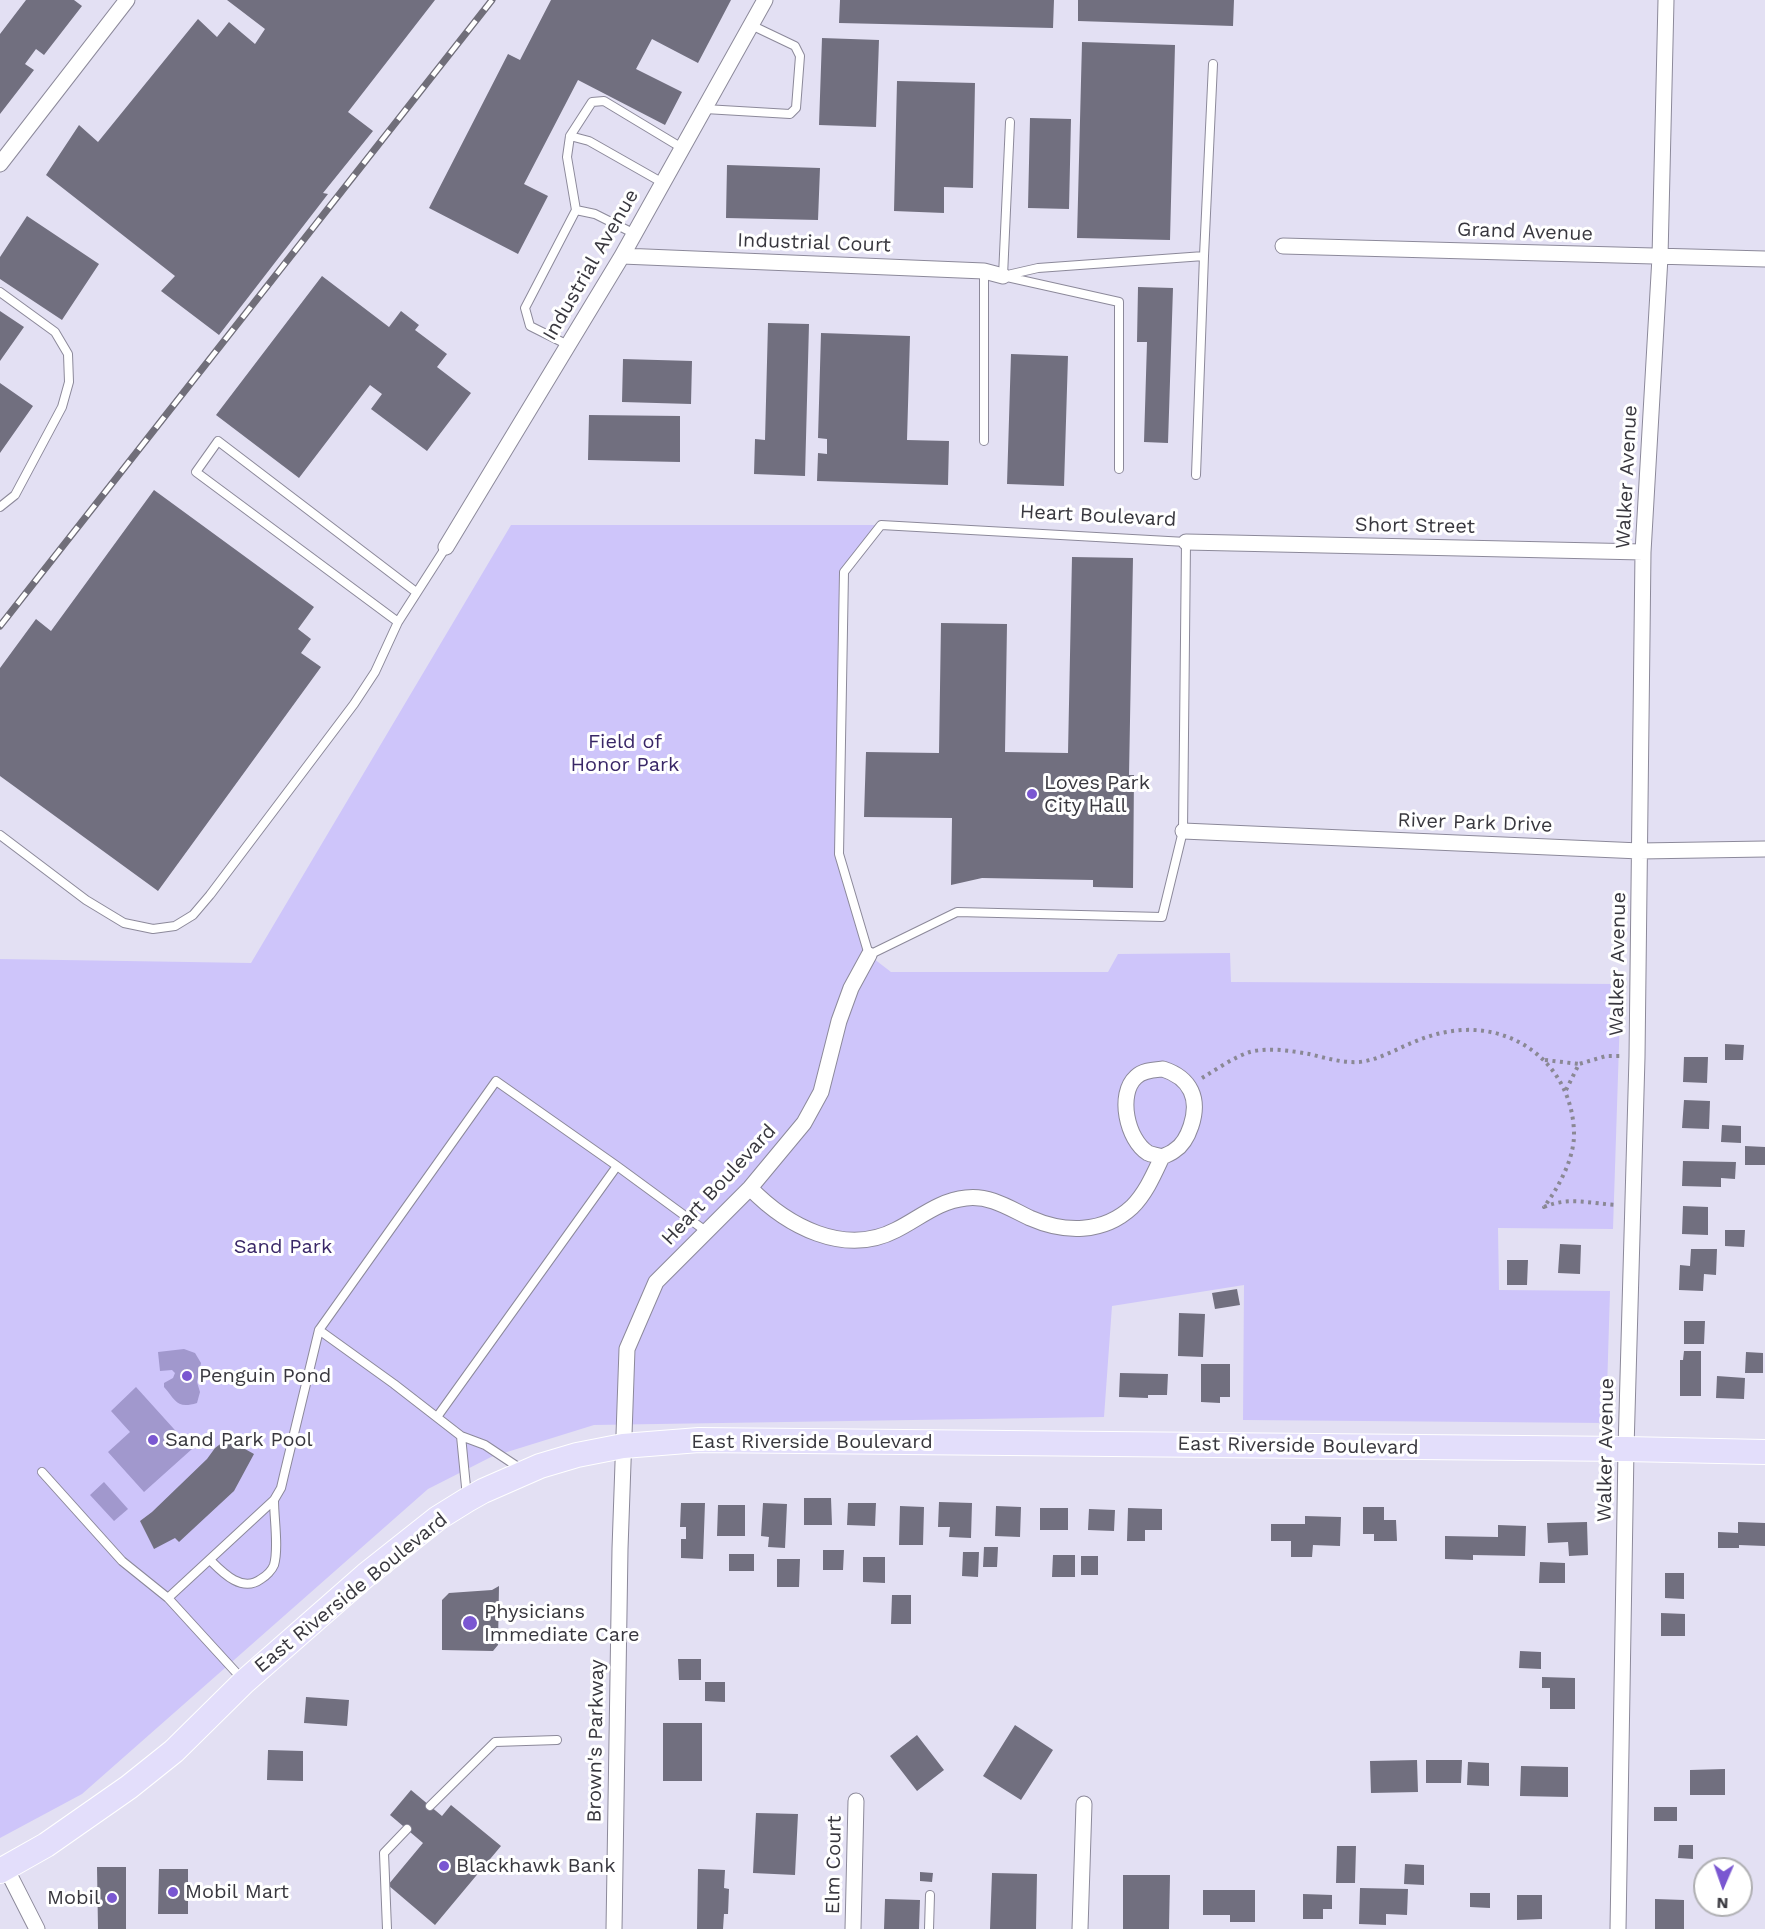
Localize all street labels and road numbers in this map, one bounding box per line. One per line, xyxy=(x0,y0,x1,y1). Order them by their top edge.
street label: Industrial Avenue xyxy=(538,185,644,345)
street label: Grand Avenue xyxy=(1457,218,1593,246)
street label: Industrial Court xyxy=(737,228,891,258)
street label: Walker Avenue xyxy=(1611,404,1643,550)
street label: Heart Boulevard xyxy=(1019,500,1177,532)
street label: Short Street xyxy=(1355,513,1475,539)
street label: River Park Drive xyxy=(1397,808,1553,838)
street label: Walker Avenue xyxy=(1605,892,1631,1036)
street label: Heart Boulevard xyxy=(657,1119,781,1251)
street label: Walker Avenue xyxy=(1593,1378,1619,1522)
street label: East Riverside Boulevard xyxy=(691,1430,933,1454)
street label: East Riverside Boulevard xyxy=(1177,1432,1419,1460)
street label: East Riverside Boulevard xyxy=(250,1508,452,1678)
street label: Brown's Parkway xyxy=(583,1659,609,1823)
street label: Elm Court xyxy=(821,1815,847,1915)

